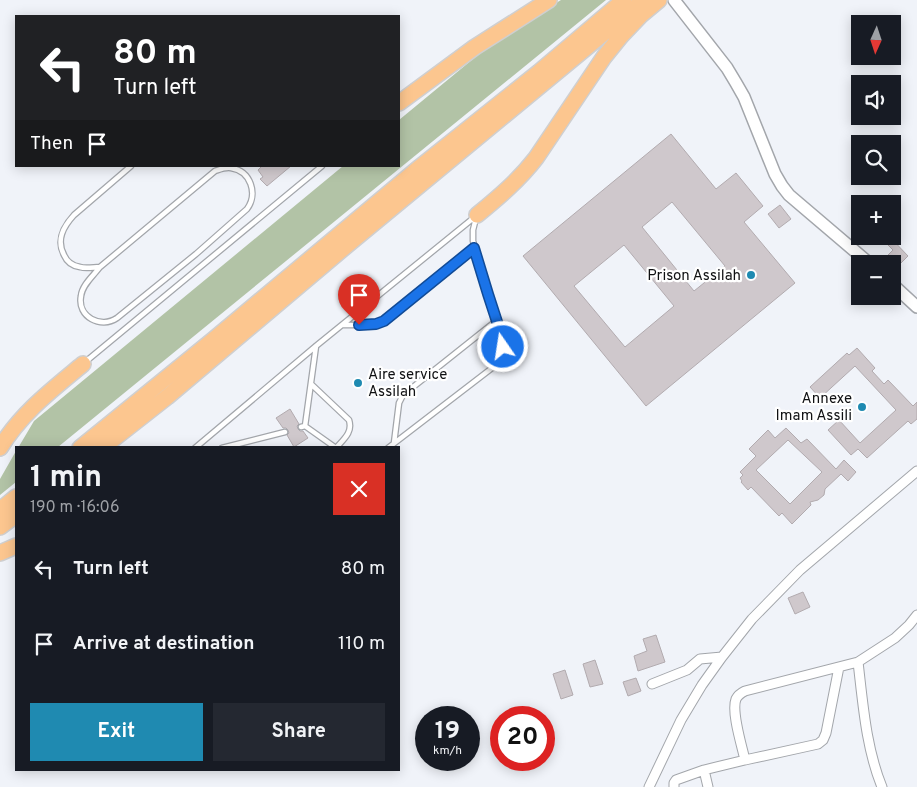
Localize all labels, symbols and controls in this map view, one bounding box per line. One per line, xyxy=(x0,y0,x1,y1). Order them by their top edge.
north arrow xyxy=(851,15,901,65)
map controls xyxy=(851,15,901,305)
text: 80 m xyxy=(113,32,197,76)
icon: left xyxy=(30,35,95,100)
text: Turn left xyxy=(113,75,196,102)
button: sound xyxy=(851,75,901,125)
icon: arrive xyxy=(83,130,111,158)
text: Then xyxy=(30,132,73,156)
button: search xyxy=(851,135,901,185)
button: + xyxy=(851,195,901,245)
button: − xyxy=(851,255,901,305)
place label: Prison Assilah xyxy=(647,267,741,286)
marker: Prison Assilah xyxy=(745,269,757,281)
pin xyxy=(338,274,380,325)
icon: arrive xyxy=(345,281,373,309)
position arrow xyxy=(476,320,528,372)
place label: Aire service Assilah xyxy=(368,366,447,402)
marker: Aire service Assilah xyxy=(352,377,364,389)
place label: Annexe Imam Assili xyxy=(776,390,852,426)
marker: Annexe Imam Assili xyxy=(856,401,868,413)
text: 1 min xyxy=(30,460,102,497)
button: close xyxy=(333,463,385,515)
text: 190 m · 16:06 xyxy=(30,498,119,518)
icon: left xyxy=(30,555,58,583)
text: Turn left xyxy=(73,557,149,581)
text: 80 m xyxy=(341,557,385,581)
icon: arrive xyxy=(30,630,58,658)
text: Arrive at destination xyxy=(73,632,254,656)
text: 110 m xyxy=(338,632,385,656)
button: Exit xyxy=(30,703,203,761)
button: Share xyxy=(213,703,385,761)
speed limit sign: 20 xyxy=(490,706,555,771)
text: 19 xyxy=(435,716,460,748)
text: km/h xyxy=(433,743,462,759)

